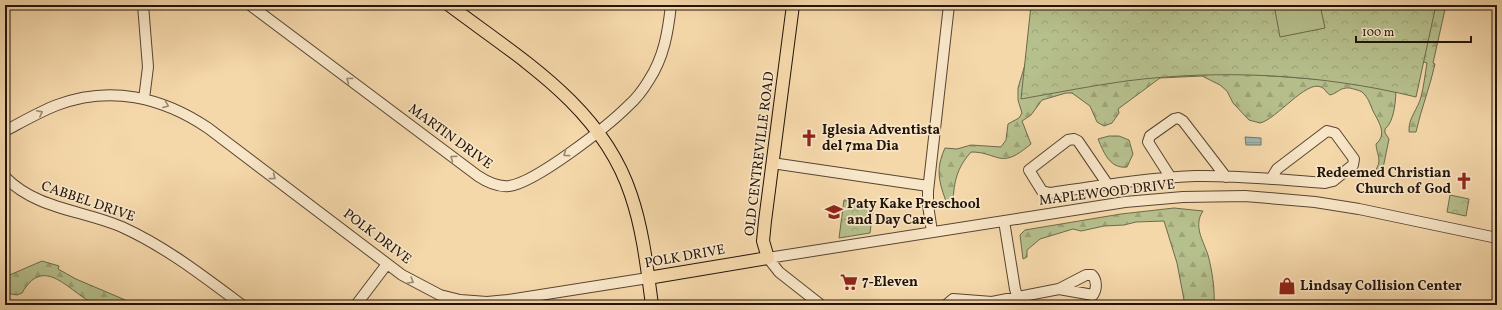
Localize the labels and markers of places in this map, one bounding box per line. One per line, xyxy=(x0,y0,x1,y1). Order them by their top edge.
place label: Iglesia Adventista del 7ma Dia xyxy=(822,121,940,156)
church icon: Iglesia Adventista del 7ma Dia xyxy=(799,128,819,148)
place label: Redeemed Christian Church of God xyxy=(1317,164,1451,199)
church icon: Redeemed Christian Church of God xyxy=(1454,171,1474,191)
place label: Paty Kake Preschool and Day Care xyxy=(847,195,981,230)
school or university icon: Paty Kake Preschool and Day Care xyxy=(824,202,844,222)
supermarket icon: 7-Eleven xyxy=(839,272,859,292)
place label: 7-Eleven xyxy=(862,273,918,292)
shop icon: Lindsay Collision Center xyxy=(1277,276,1297,296)
place label: Lindsay Collision Center xyxy=(1300,277,1462,296)

